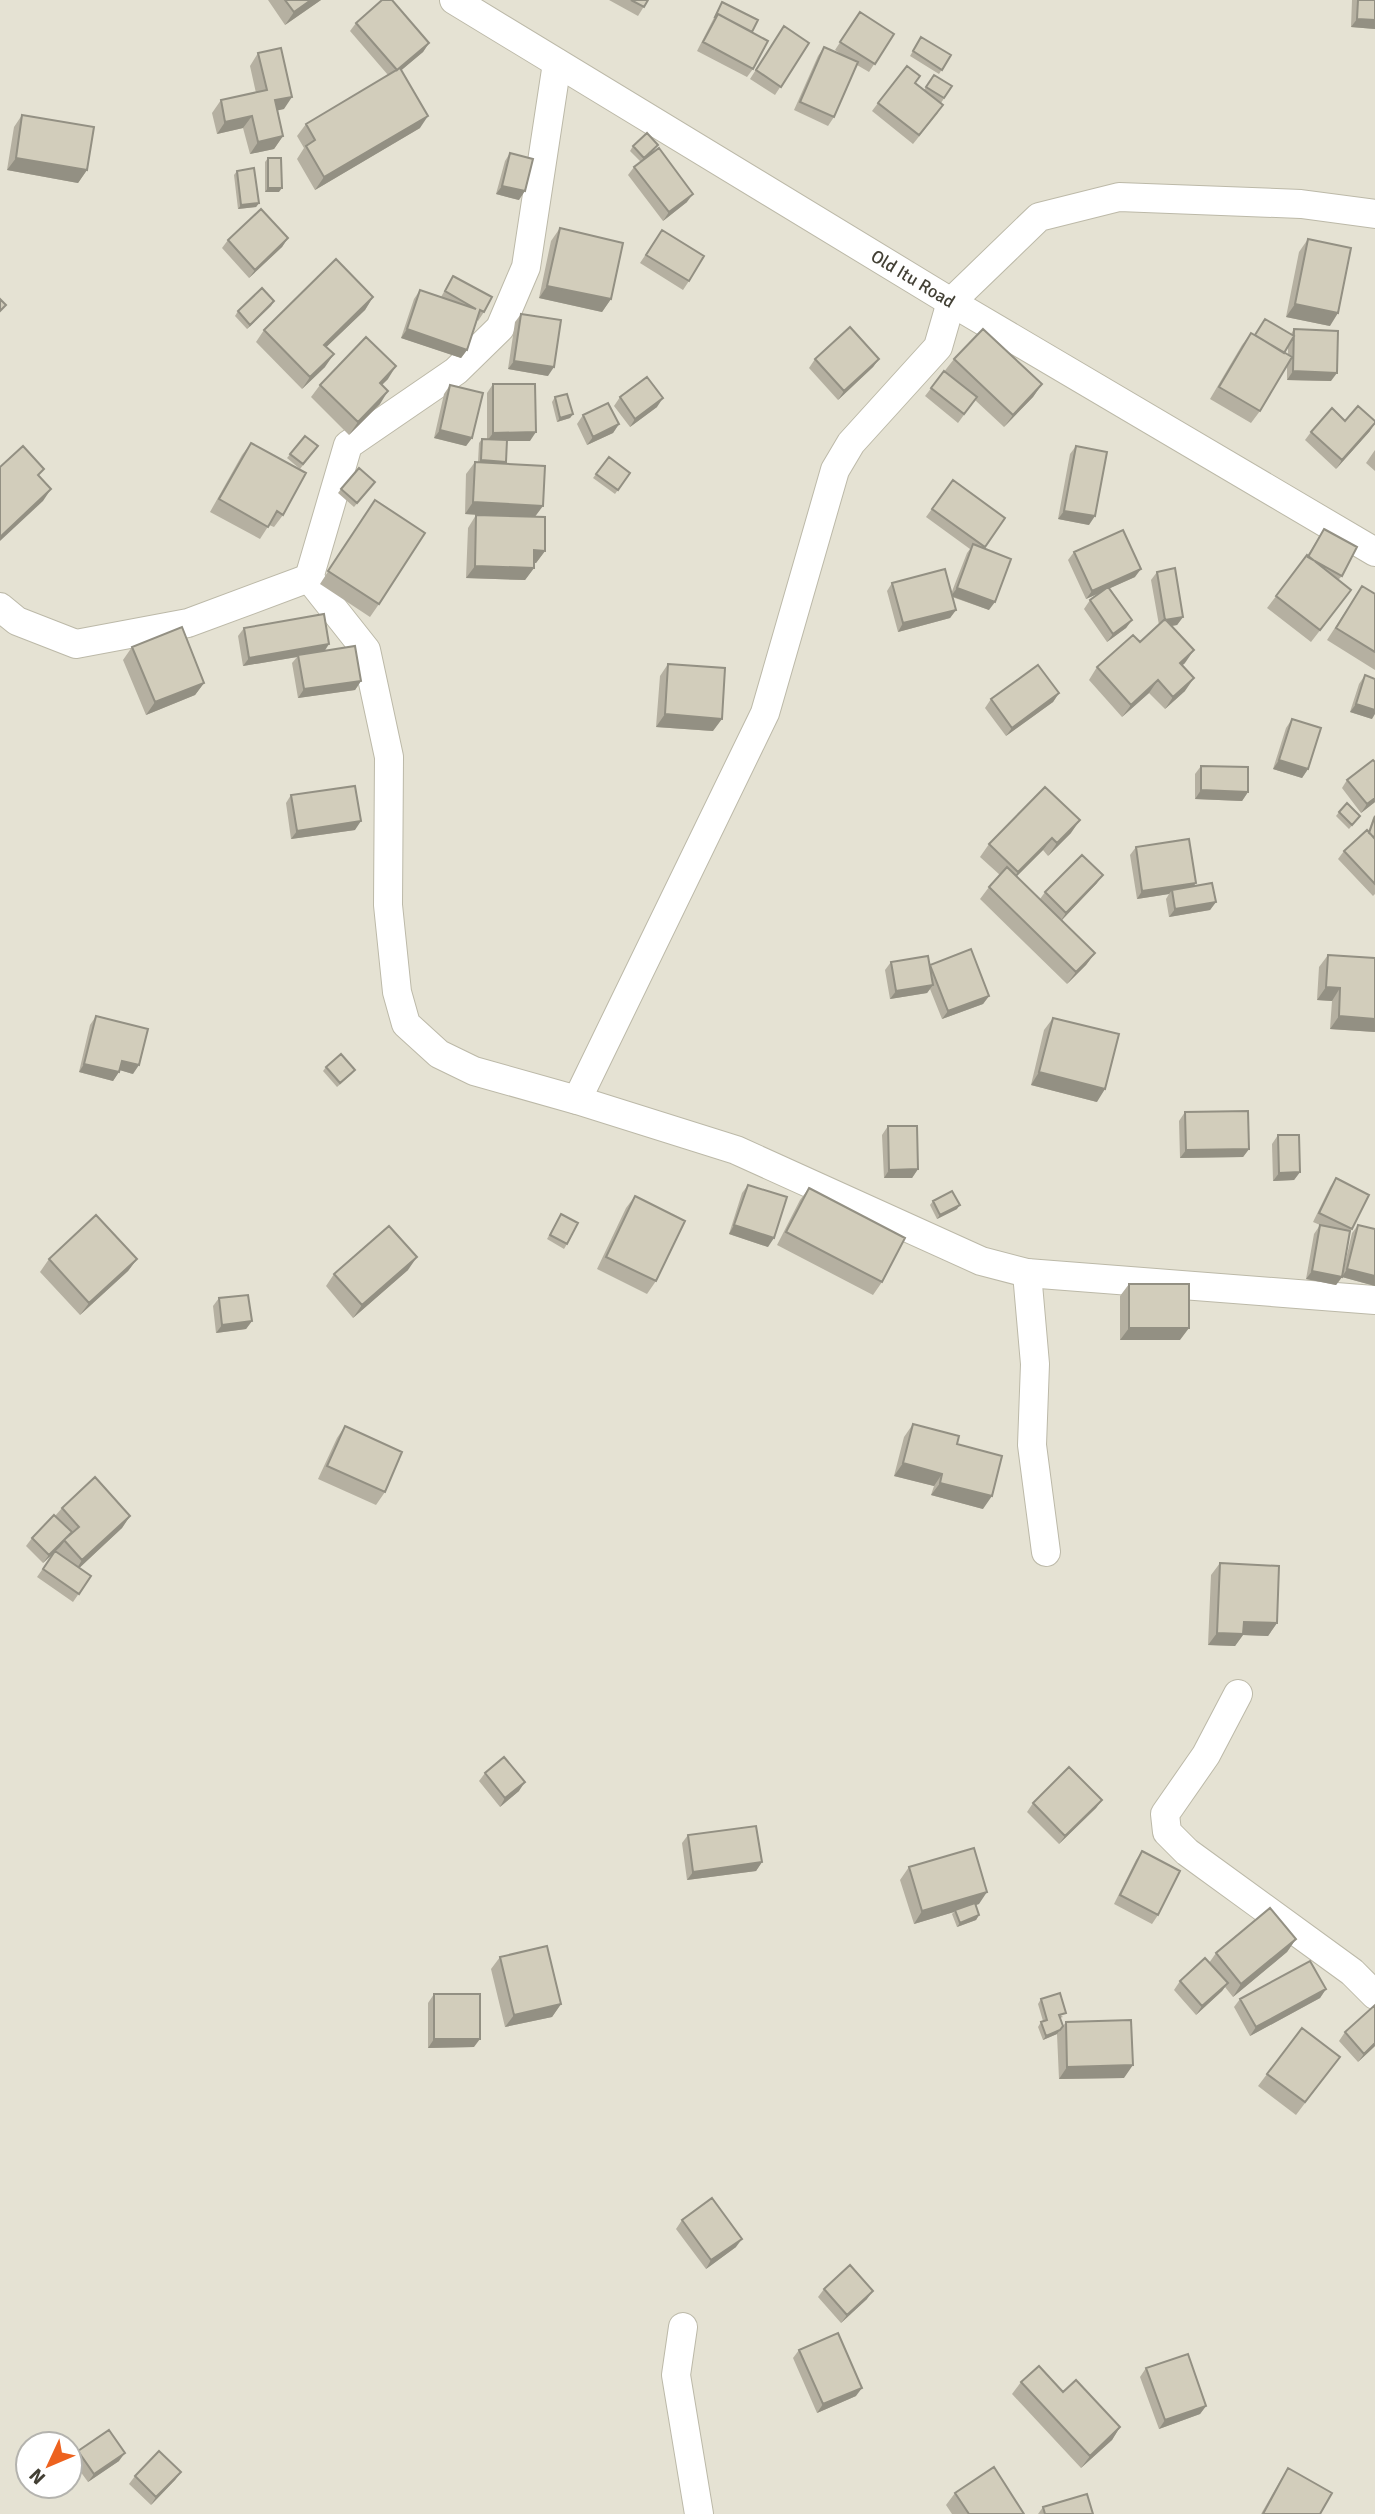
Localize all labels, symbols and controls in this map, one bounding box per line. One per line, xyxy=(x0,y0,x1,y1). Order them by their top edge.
street label: Old Itu Road xyxy=(867,245,959,313)
north arrow xyxy=(14,2430,84,2500)
text: N xyxy=(24,2463,51,2489)

